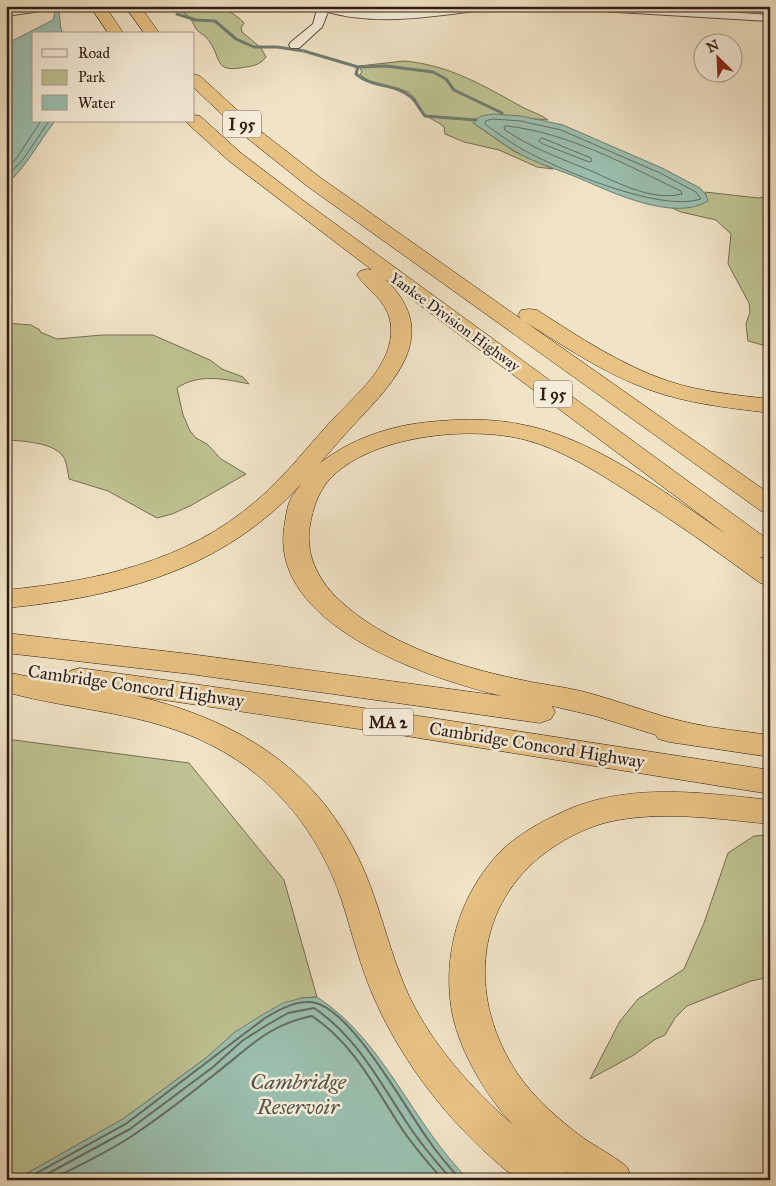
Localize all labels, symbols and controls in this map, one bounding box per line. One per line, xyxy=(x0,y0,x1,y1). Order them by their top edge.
legend xyxy=(32,32,195,122)
north arrow xyxy=(694,32,744,82)
text: N xyxy=(704,36,722,57)
text: Road xyxy=(78,44,110,62)
text: Park xyxy=(78,68,105,86)
text: Water xyxy=(78,94,115,112)
road number: I 95 xyxy=(223,110,261,138)
street label: Yankee Division Highway xyxy=(386,269,524,376)
road number: I 95 xyxy=(534,380,572,408)
street label: Cambridge Concord Highway xyxy=(26,660,246,713)
road number: MA 2 xyxy=(363,709,413,736)
street label: Cambridge Concord Highway xyxy=(428,717,647,774)
water label: Cambridge Reservoir xyxy=(250,1068,347,1120)

